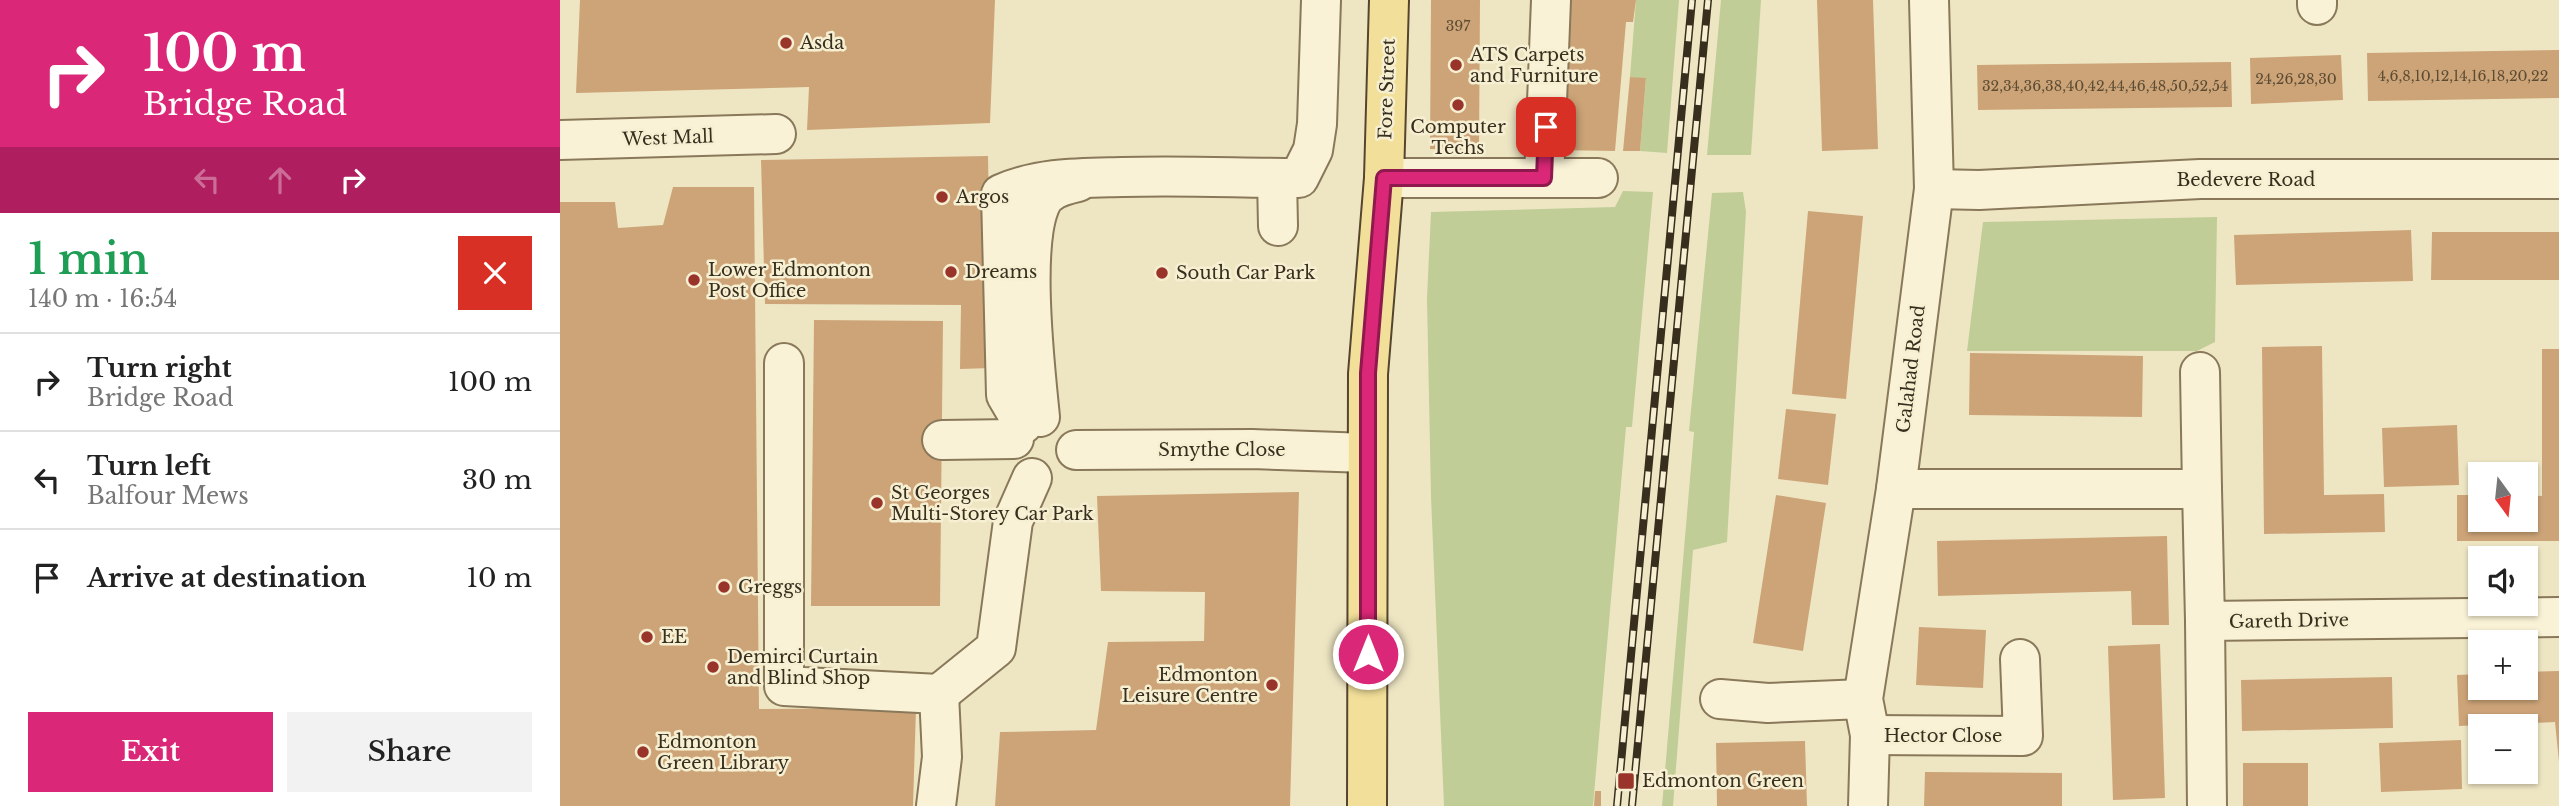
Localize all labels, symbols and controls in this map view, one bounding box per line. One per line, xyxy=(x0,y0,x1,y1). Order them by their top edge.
house number: 397 xyxy=(1446,17,1471,35)
text: 100 m xyxy=(143,23,306,84)
icon: right xyxy=(28,28,119,119)
place label: Asda xyxy=(799,32,844,54)
marker: Asda xyxy=(778,35,794,51)
street label: Fore Street xyxy=(1374,38,1400,140)
place label: ATS Carpets and Furniture xyxy=(1469,44,1599,87)
marker: ATS Carpets and Furniture xyxy=(1448,57,1464,73)
house number: 4,6,8,10,12,14,16,18,20,22 xyxy=(2378,67,2548,85)
house number: 24,26,28,30 xyxy=(2255,70,2337,88)
house number: 32,34,36,38,40,42,44,46,48,50,52,54 xyxy=(1982,77,2228,95)
text: Bridge Road xyxy=(143,84,347,124)
marker: Computer Techs xyxy=(1450,97,1466,113)
pin xyxy=(1516,97,1576,157)
icon: arrive xyxy=(1527,108,1565,146)
place label: Computer Techs xyxy=(1410,116,1506,159)
street label: West Mall xyxy=(621,125,714,151)
icon: left xyxy=(188,161,226,199)
icon: ahead xyxy=(261,161,299,199)
icon: right xyxy=(334,161,372,199)
street label: Bedevere Road xyxy=(2176,169,2316,191)
place label: Argos xyxy=(955,186,1009,208)
marker: Argos xyxy=(934,189,950,205)
text: 1 min xyxy=(28,233,149,285)
button: close xyxy=(458,236,532,310)
place label: Lower Edmonton Post Office xyxy=(708,259,871,302)
place label: Dreams xyxy=(965,261,1037,283)
place label: South Car Park xyxy=(1176,262,1315,284)
marker: Dreams xyxy=(943,264,959,280)
marker: South Car Park xyxy=(1154,265,1170,281)
marker: Lower Edmonton Post Office xyxy=(686,272,702,288)
text: 140 m · 16:54 xyxy=(28,285,177,313)
street label: Galahad Road xyxy=(1892,304,1930,434)
text: Turn right xyxy=(87,352,232,384)
icon: right xyxy=(28,363,66,401)
text: 100 m xyxy=(448,366,532,398)
text: Bridge Road xyxy=(87,384,234,412)
street label: Smythe Close xyxy=(1158,439,1286,461)
text: Turn left xyxy=(87,450,211,482)
icon: left xyxy=(28,461,66,499)
north arrow xyxy=(2468,462,2538,532)
map controls xyxy=(2468,462,2538,784)
text: 30 m xyxy=(462,464,532,496)
text: Balfour Mews xyxy=(87,482,249,510)
place label: St Georges Multi-Storey Car Park xyxy=(891,482,1094,525)
marker: St Georges Multi-Storey Car Park xyxy=(869,495,885,511)
button: sound xyxy=(2468,546,2538,616)
icon: arrive xyxy=(28,559,66,597)
text: Arrive at destination xyxy=(87,562,367,594)
text: 10 m xyxy=(466,562,532,594)
place label: Greggs xyxy=(738,576,802,598)
marker: Greggs xyxy=(716,579,732,595)
street label: Gareth Drive xyxy=(2229,609,2349,633)
position arrow xyxy=(1331,617,1405,691)
place label: EE xyxy=(661,626,687,648)
marker: EE xyxy=(639,629,655,645)
button: + xyxy=(2468,630,2538,700)
place label: Demirci Curtain and Blind Shop xyxy=(727,646,878,689)
marker: Demirci Curtain and Blind Shop xyxy=(705,659,721,675)
place label: Edmonton Leisure Centre xyxy=(1122,664,1258,707)
marker: Edmonton Leisure Centre xyxy=(1264,677,1280,693)
button: Exit xyxy=(28,712,273,792)
button: Share xyxy=(287,712,532,792)
button: − xyxy=(2468,714,2538,784)
street label: Hector Close xyxy=(1884,725,2002,747)
place label: Edmonton Green Library xyxy=(657,731,789,774)
marker: Edmonton Green Library xyxy=(635,744,651,760)
place label: Edmonton Green xyxy=(1642,770,1804,792)
marker: Edmonton Green xyxy=(1616,771,1636,791)

